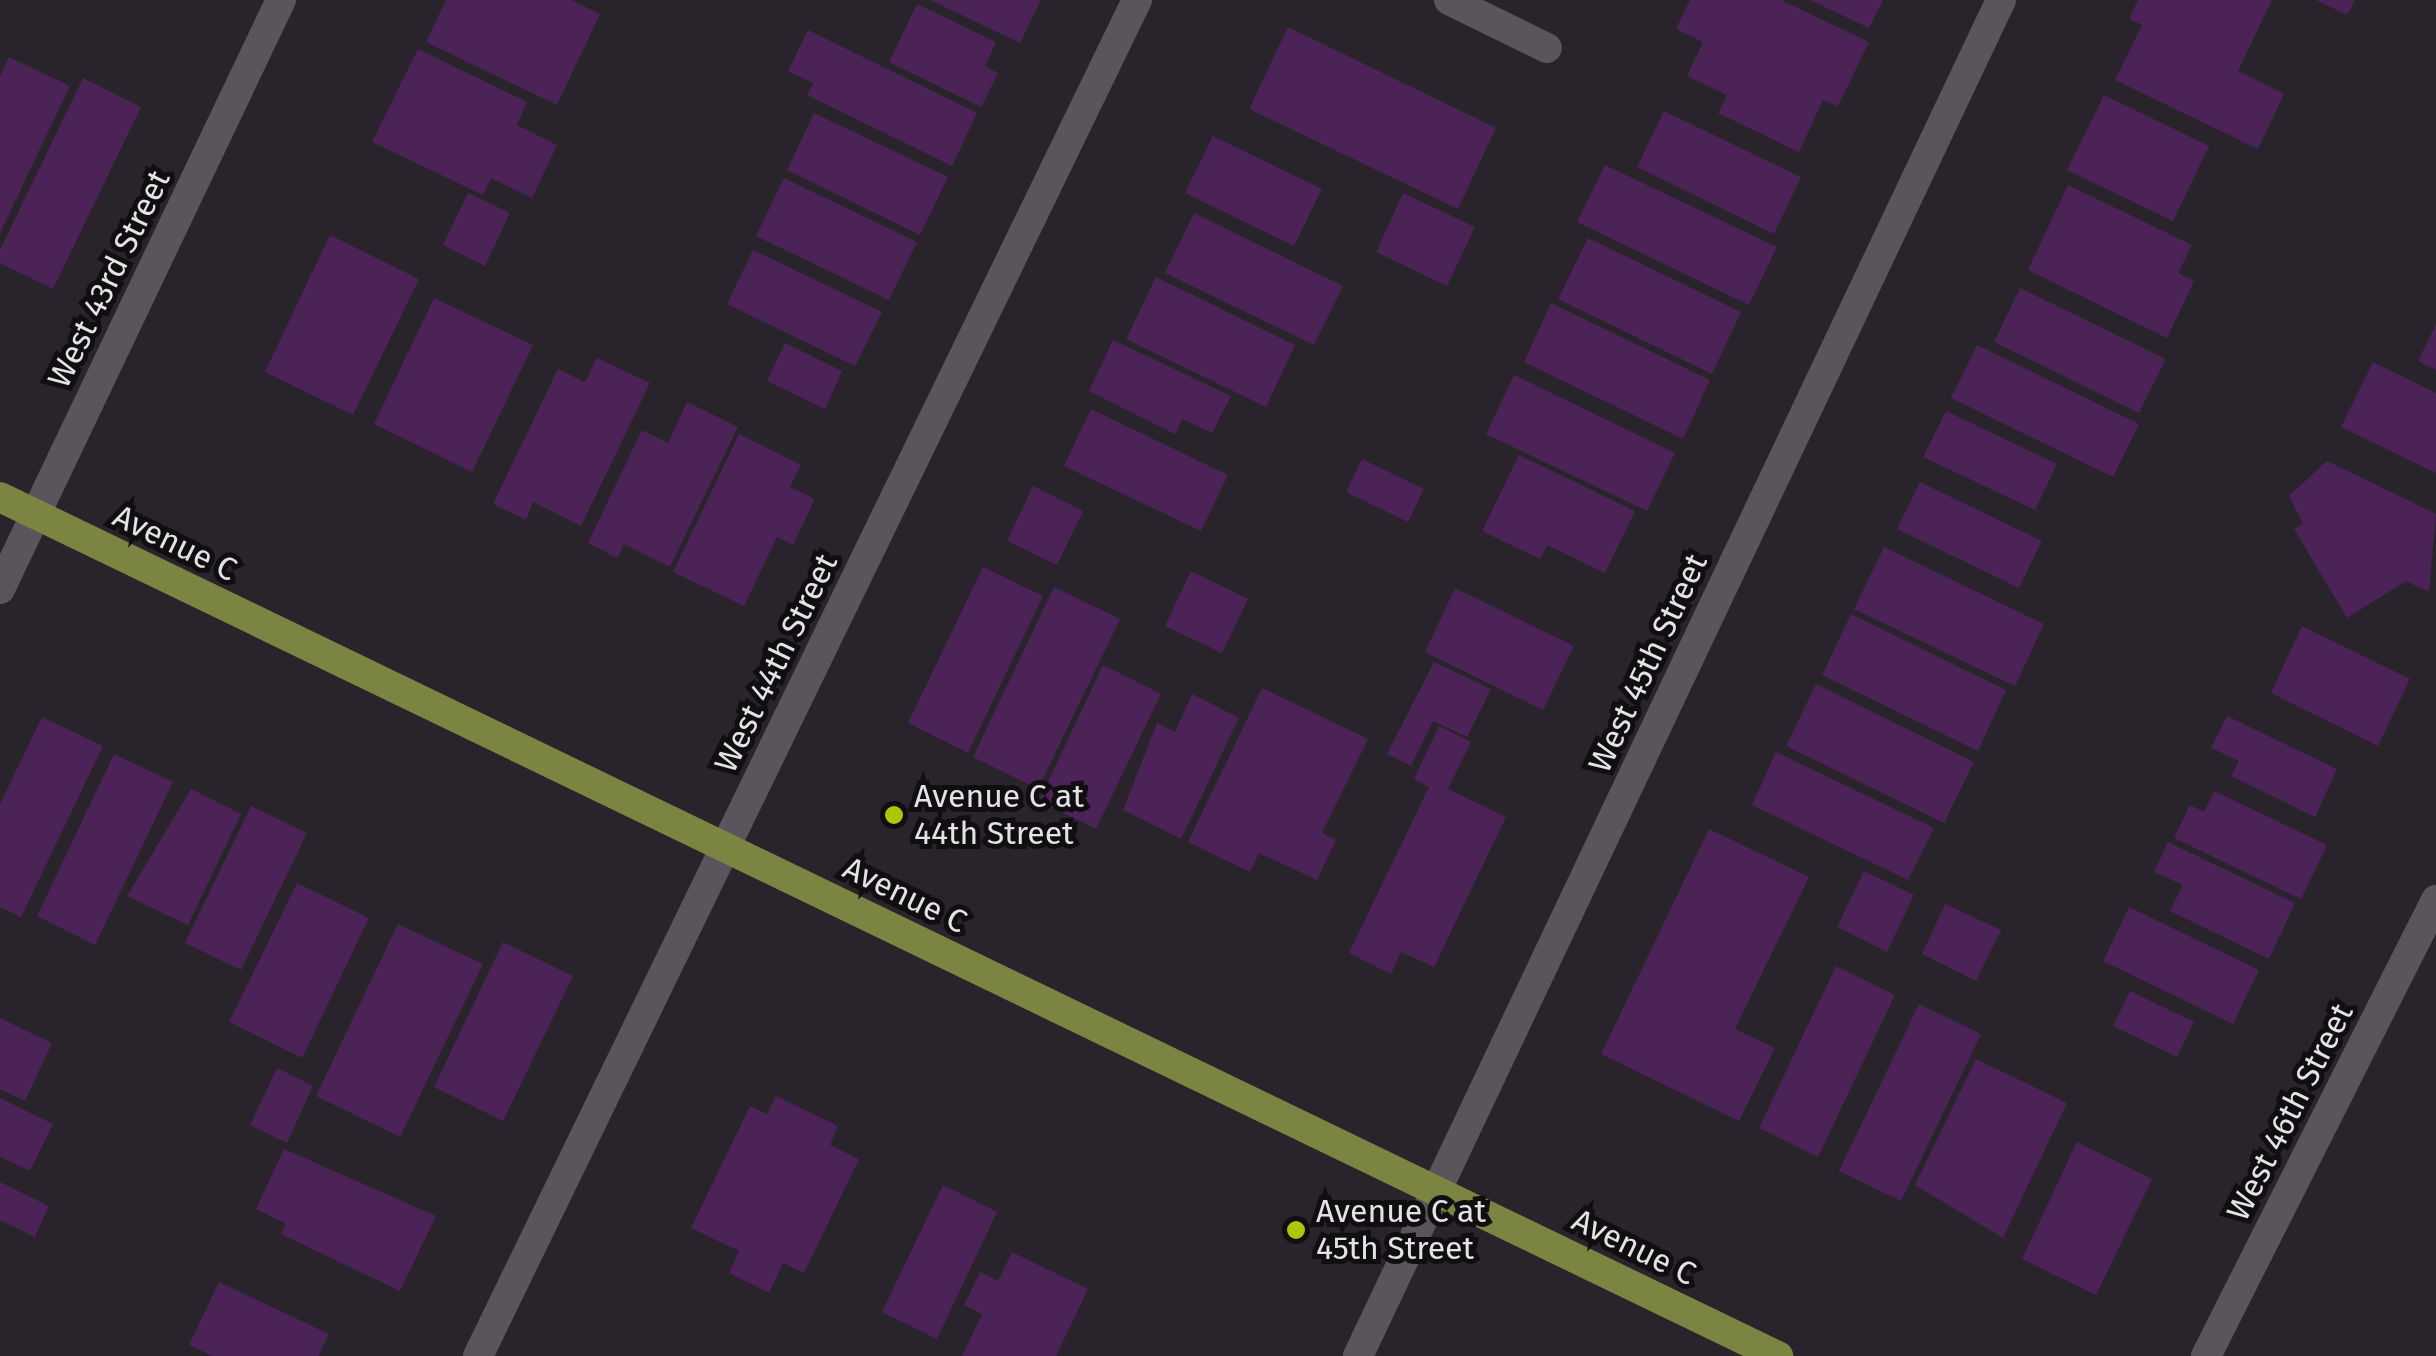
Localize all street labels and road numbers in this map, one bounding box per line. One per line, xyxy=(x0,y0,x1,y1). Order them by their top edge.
street label: West 43rd Street xyxy=(40,164,178,394)
street label: Avenue C xyxy=(107,497,243,589)
street label: West 44th Street xyxy=(707,548,845,778)
street label: West 45th Street xyxy=(1581,548,1715,778)
street label: Avenue C xyxy=(837,849,973,941)
street label: West 46th Street xyxy=(2219,997,2361,1227)
street label: Avenue C xyxy=(1566,1201,1702,1293)

